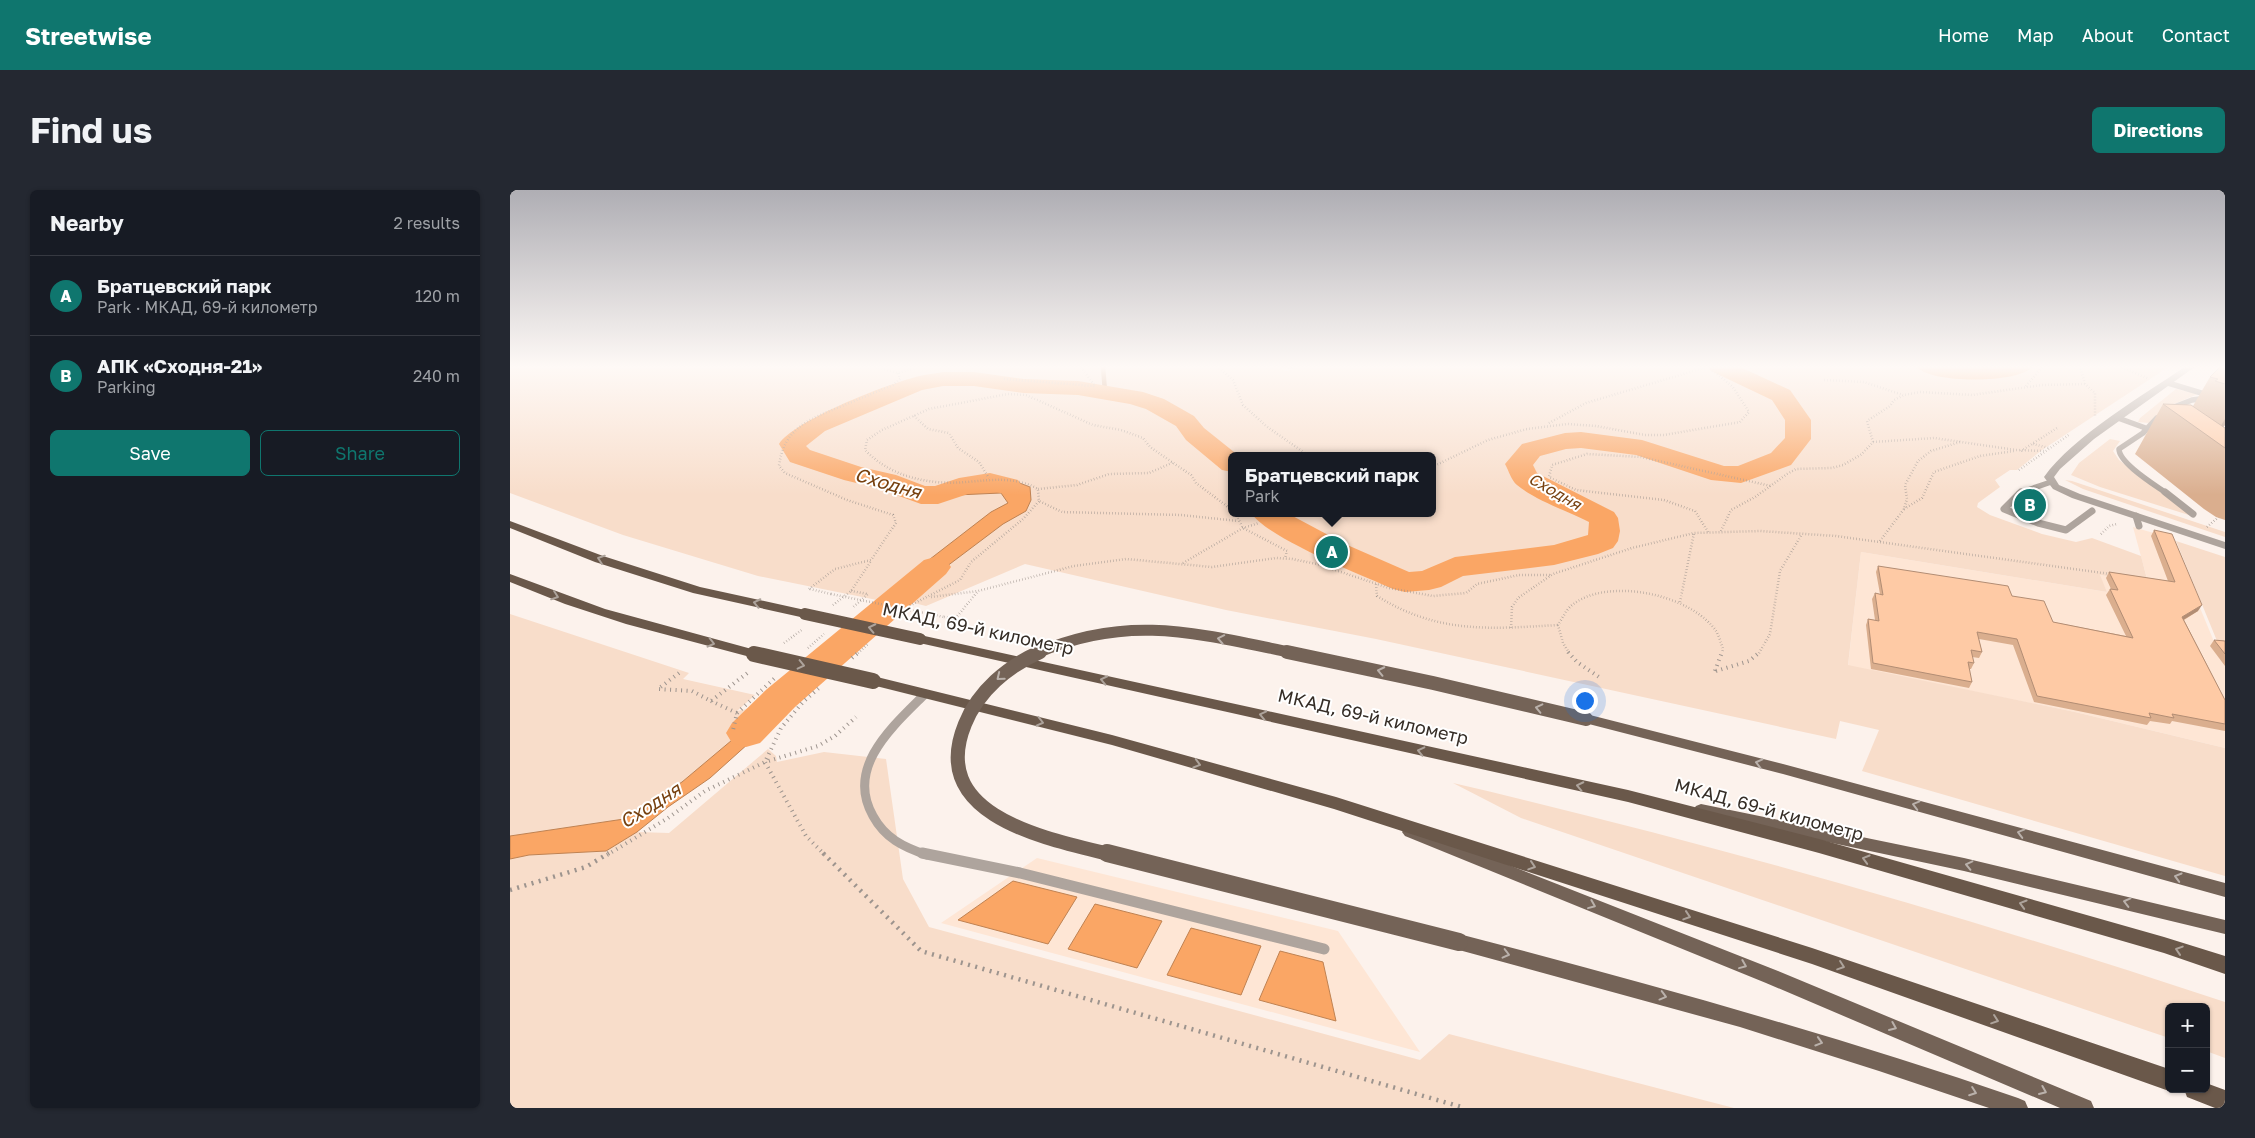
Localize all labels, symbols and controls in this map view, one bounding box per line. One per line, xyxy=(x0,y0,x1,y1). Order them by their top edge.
text: Streetwise xyxy=(25,21,152,50)
text: Home xyxy=(1938,24,1989,46)
text: Map xyxy=(2017,24,2054,46)
text: About xyxy=(2082,24,2134,46)
text: Contact xyxy=(2162,24,2230,46)
button: Directions xyxy=(2092,107,2225,153)
text: Find us xyxy=(30,109,152,151)
text: Nearby xyxy=(50,210,124,236)
text: 2 results xyxy=(394,213,460,233)
text: Братцевский парк xyxy=(97,274,271,297)
text: A xyxy=(60,286,72,306)
text: 120 m xyxy=(415,286,460,306)
text: Park · МКАД, 69-й километр xyxy=(97,297,317,317)
text: АПК «Сходня-21» xyxy=(97,354,262,377)
text: B xyxy=(60,366,72,386)
text: 240 m xyxy=(413,366,460,386)
text: Parking xyxy=(97,377,156,397)
button: Save xyxy=(50,430,250,476)
button: Share xyxy=(260,430,460,476)
popup xyxy=(1228,452,1436,517)
water label: Сходня xyxy=(852,462,925,503)
text: Братцевский парк xyxy=(1245,463,1419,486)
water label: Сходня xyxy=(1525,468,1586,514)
text: Park xyxy=(1245,486,1279,506)
pin: B xyxy=(2014,486,2046,524)
pin: A xyxy=(1316,533,1348,571)
one-way arrow xyxy=(597,555,606,565)
one-way arrow xyxy=(551,590,559,600)
street label: МКАД, 69-й километр xyxy=(881,597,1076,659)
one-way arrow xyxy=(753,598,762,609)
one-way arrow xyxy=(868,623,877,634)
one-way arrow xyxy=(1217,635,1226,645)
one-way arrow xyxy=(706,637,715,648)
one-way arrow xyxy=(797,659,805,670)
one-way arrow xyxy=(1376,666,1385,677)
one-way arrow xyxy=(997,671,1006,680)
one-way arrow xyxy=(1100,675,1109,685)
street label: МКАД, 69-й километр xyxy=(1276,683,1471,749)
your location xyxy=(1572,688,1598,714)
one-way arrow xyxy=(1534,703,1543,714)
one-way arrow xyxy=(1258,710,1267,721)
one-way arrow xyxy=(1035,716,1044,727)
one-way arrow xyxy=(1417,746,1426,757)
one-way arrow xyxy=(1192,758,1201,769)
one-way arrow xyxy=(1755,758,1764,769)
street label: МКАД, 69-й километр xyxy=(1672,773,1866,845)
water label: Сходня xyxy=(615,776,686,832)
one-way arrow xyxy=(1576,781,1584,792)
one-way arrow xyxy=(1912,800,1921,811)
one-way arrow xyxy=(2018,829,2026,839)
one-way arrow xyxy=(1863,855,1871,865)
one-way arrow xyxy=(1527,860,1536,870)
one-way arrow xyxy=(1964,860,1973,871)
one-way arrow xyxy=(2175,872,2183,882)
one-way arrow xyxy=(2122,897,2131,908)
one-way arrow xyxy=(1587,899,1596,909)
one-way arrow xyxy=(2019,900,2027,910)
one-way arrow xyxy=(1682,910,1690,920)
one-way arrow xyxy=(2175,946,2183,956)
one-way arrow xyxy=(1501,948,1510,959)
one-way arrow xyxy=(1738,959,1747,969)
one-way arrow xyxy=(1836,960,1845,970)
one-way arrow xyxy=(1658,990,1667,1001)
map controls xyxy=(2165,1003,2210,1093)
button: + xyxy=(2165,1003,2210,1048)
one-way arrow xyxy=(1990,1014,1998,1024)
one-way arrow xyxy=(1888,1021,1897,1032)
one-way arrow xyxy=(1814,1036,1822,1046)
button: − xyxy=(2165,1048,2210,1093)
one-way arrow xyxy=(2038,1084,2047,1095)
one-way arrow xyxy=(1968,1086,1977,1096)

